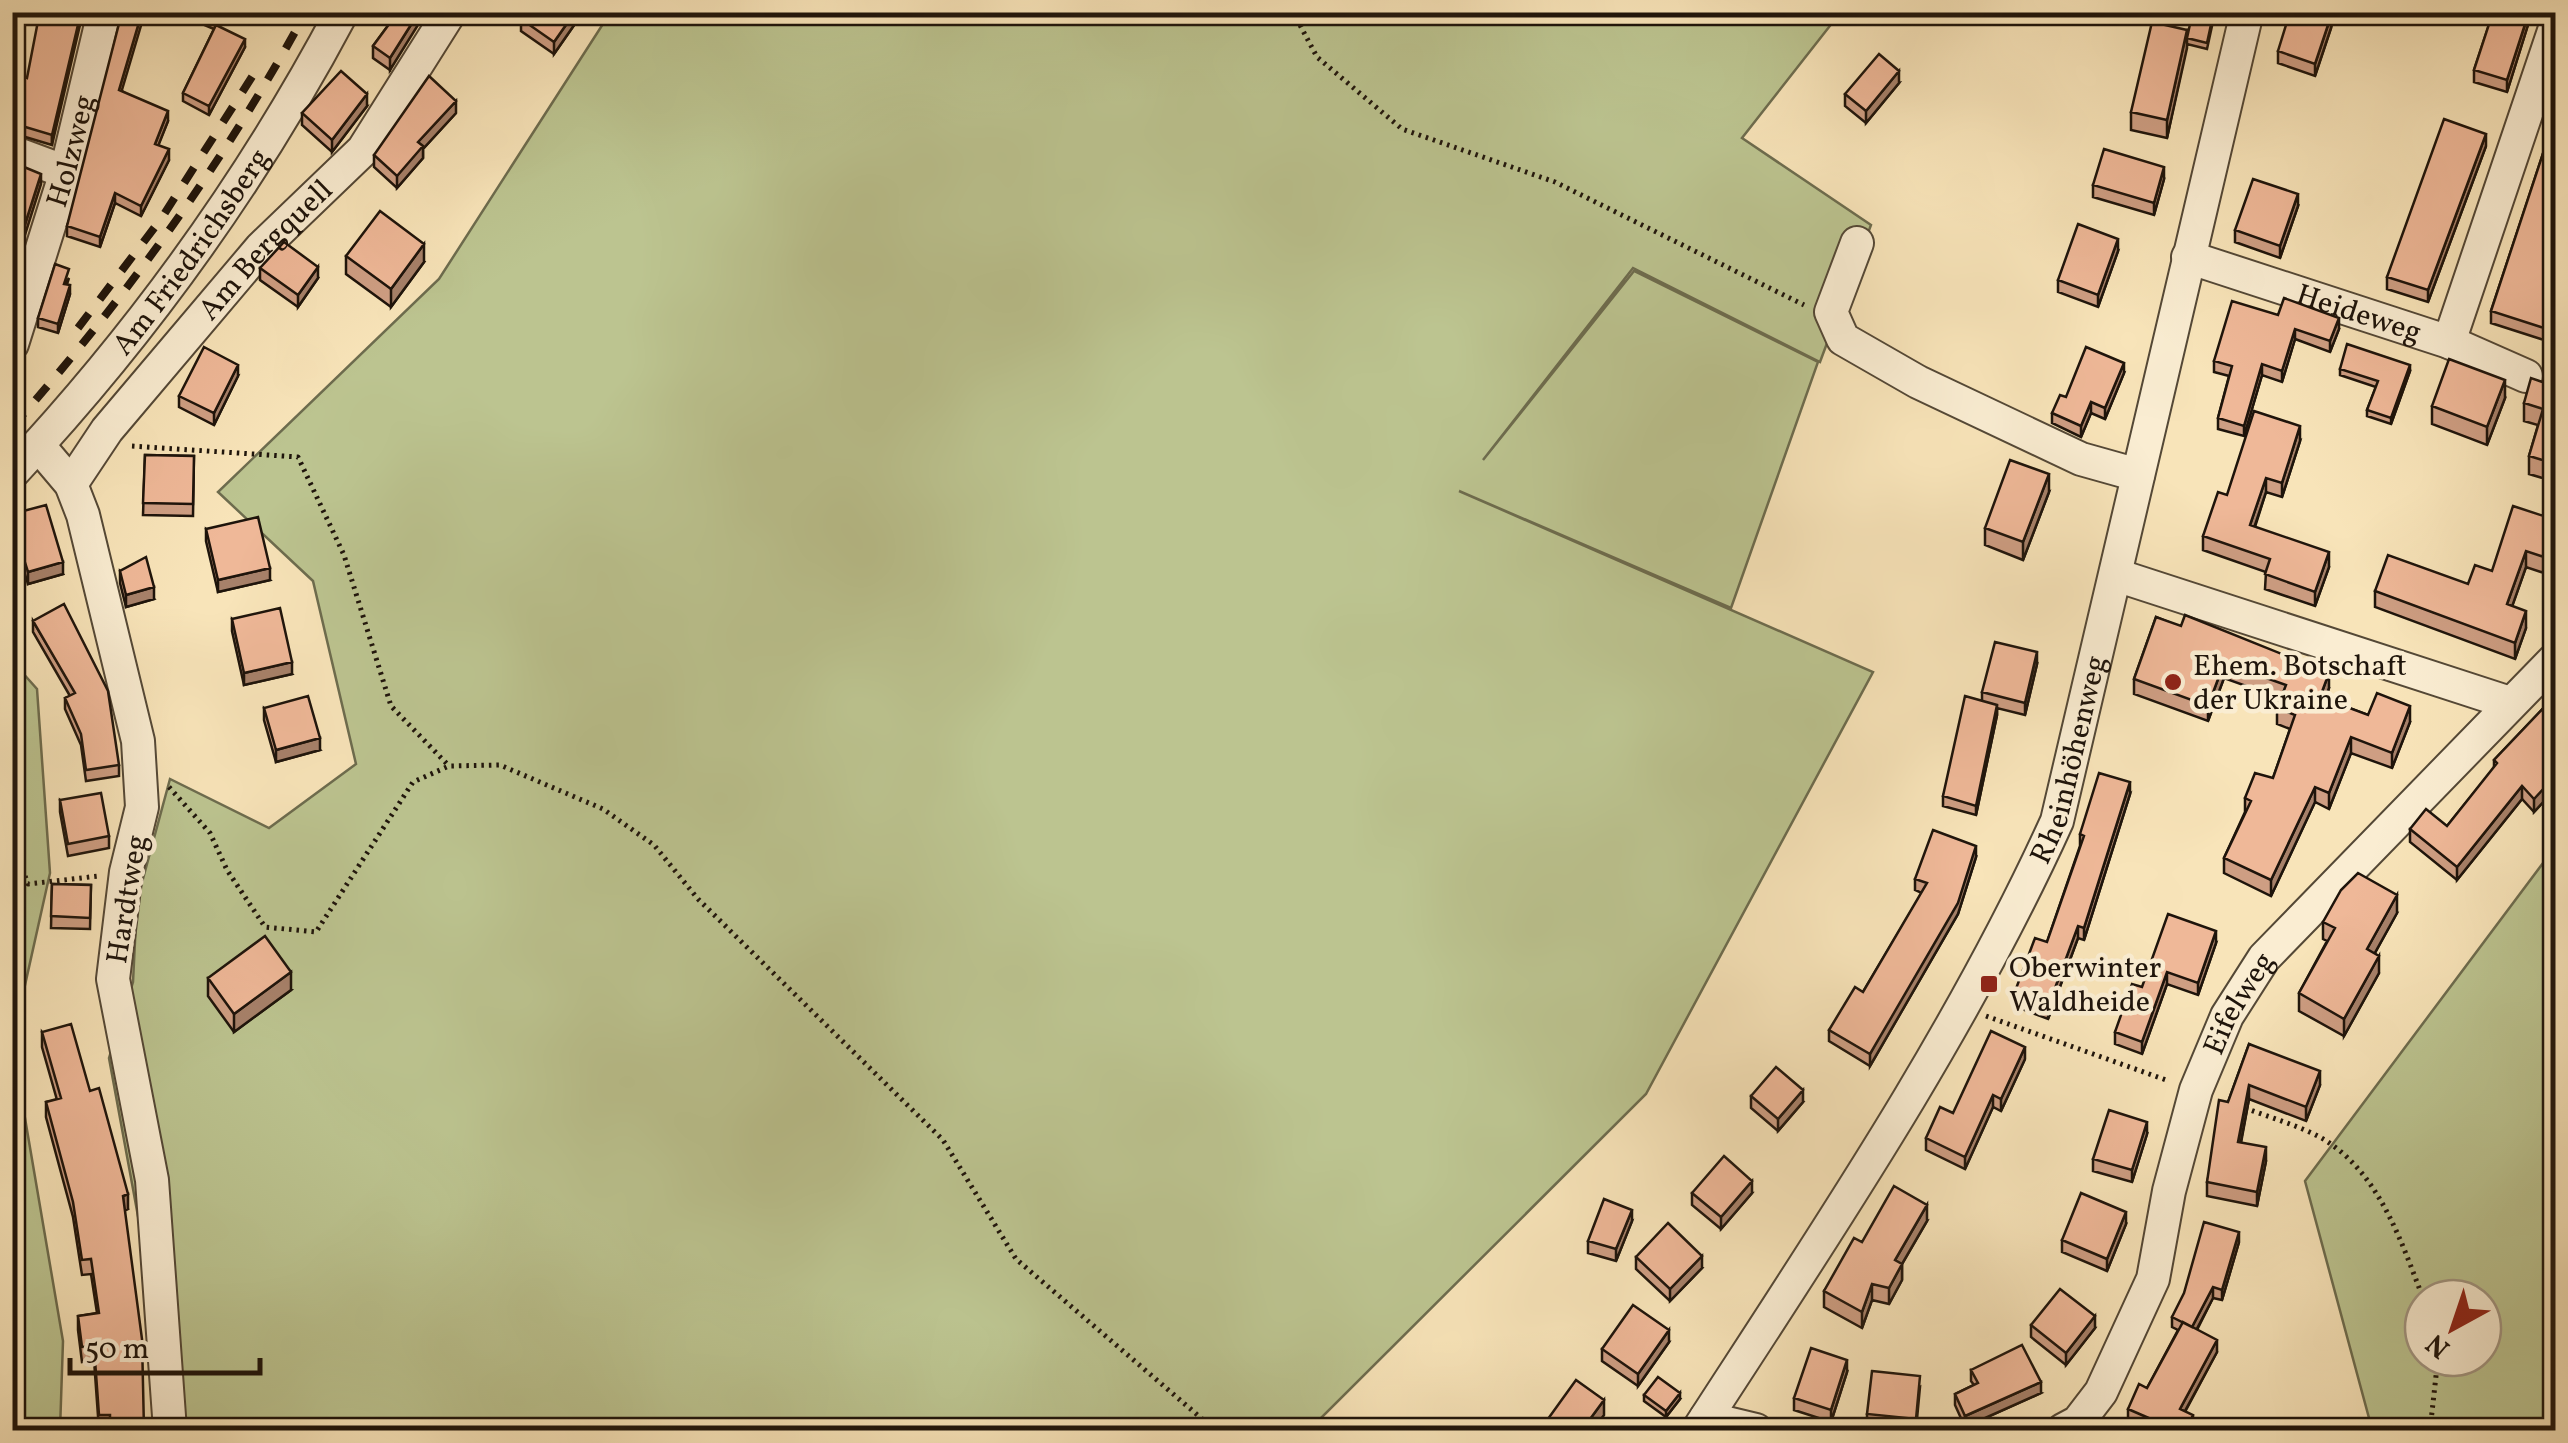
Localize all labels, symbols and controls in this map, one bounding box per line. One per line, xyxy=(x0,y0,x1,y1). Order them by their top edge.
street label: Holzweg xyxy=(37,91,107,213)
street label: Am Friedrichsberg xyxy=(103,141,281,365)
street label: Am Bergquell xyxy=(189,171,343,330)
street label: Heideweg xyxy=(2291,275,2426,355)
place label: Ehem. Botschaft der Ukraine xyxy=(2193,646,2407,722)
street label: Rheinhöhenweg xyxy=(2021,652,2118,872)
marker: Ehem. Botschaft der Ukraine xyxy=(2162,671,2184,693)
street label: Hardtweg xyxy=(97,832,159,967)
street label: Eifelweg xyxy=(2194,944,2286,1062)
place label: Oberwinter Waldheide xyxy=(2009,948,2161,1024)
marker: Oberwinter Waldheide xyxy=(1978,973,2000,995)
north arrow xyxy=(2403,1278,2503,1378)
scale bar xyxy=(70,1313,260,1375)
text: N xyxy=(2418,1324,2459,1367)
text: 50 m xyxy=(85,1329,149,1371)

